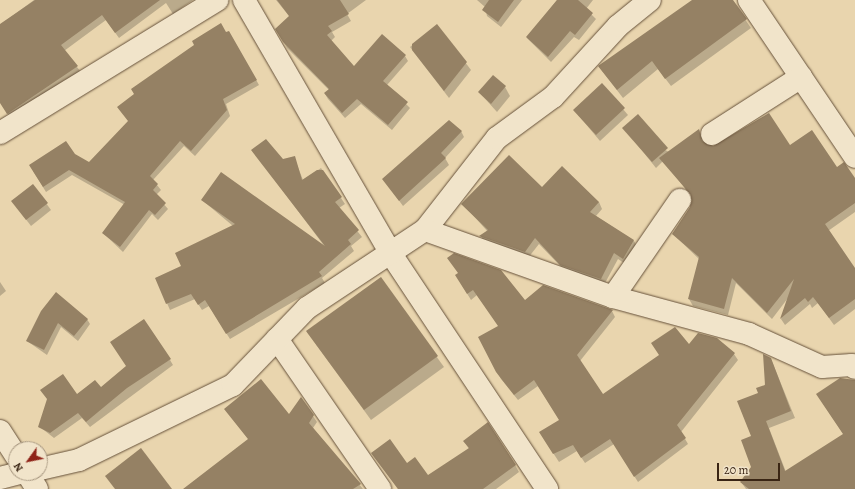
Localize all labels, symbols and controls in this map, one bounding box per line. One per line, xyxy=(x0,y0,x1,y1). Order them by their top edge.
north arrow xyxy=(8,441,48,481)
scale bar xyxy=(719,455,782,481)
text: N xyxy=(10,460,27,475)
text: 20 m xyxy=(724,462,748,478)

